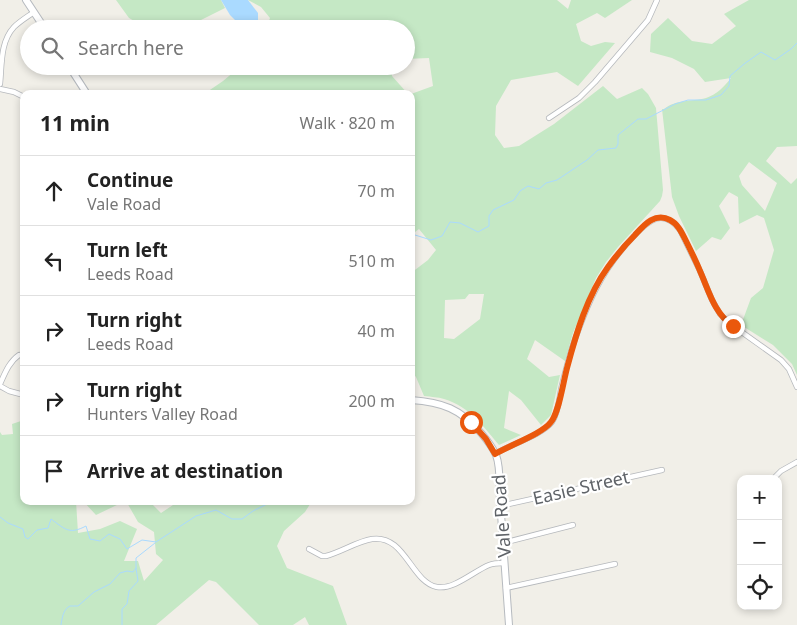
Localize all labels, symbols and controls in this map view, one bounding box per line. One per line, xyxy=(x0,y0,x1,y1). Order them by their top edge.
search box xyxy=(20,20,415,75)
icon: search xyxy=(38,34,66,62)
text: Search here xyxy=(78,35,184,61)
text: 11 min xyxy=(40,109,110,137)
text: Walk · 820 m xyxy=(300,112,395,134)
text: Continue xyxy=(87,167,173,193)
icon: ahead xyxy=(40,177,68,205)
text: 70 m xyxy=(358,180,395,202)
text: Vale Road xyxy=(87,193,161,215)
text: Turn left xyxy=(87,237,168,263)
icon: left xyxy=(40,247,68,275)
text: 510 m xyxy=(348,250,395,272)
text: Leeds Road xyxy=(87,263,174,285)
text: Turn right xyxy=(87,307,182,333)
route end xyxy=(722,315,745,338)
icon: right xyxy=(40,317,68,345)
text: 40 m xyxy=(358,320,395,342)
text: Leeds Road xyxy=(87,333,174,355)
text: Turn right xyxy=(87,377,182,403)
icon: right xyxy=(40,387,68,415)
text: 200 m xyxy=(348,390,395,412)
text: Hunters Valley Road xyxy=(87,403,238,425)
route start xyxy=(460,411,483,434)
icon: arrive xyxy=(40,457,68,485)
text: Arrive at destination xyxy=(87,458,283,484)
street label: Easie Street xyxy=(530,464,632,510)
street label: Vale Road xyxy=(486,474,516,558)
map controls xyxy=(737,475,782,610)
button: + xyxy=(737,475,782,520)
button: − xyxy=(737,520,782,565)
button: locate xyxy=(737,565,782,610)

